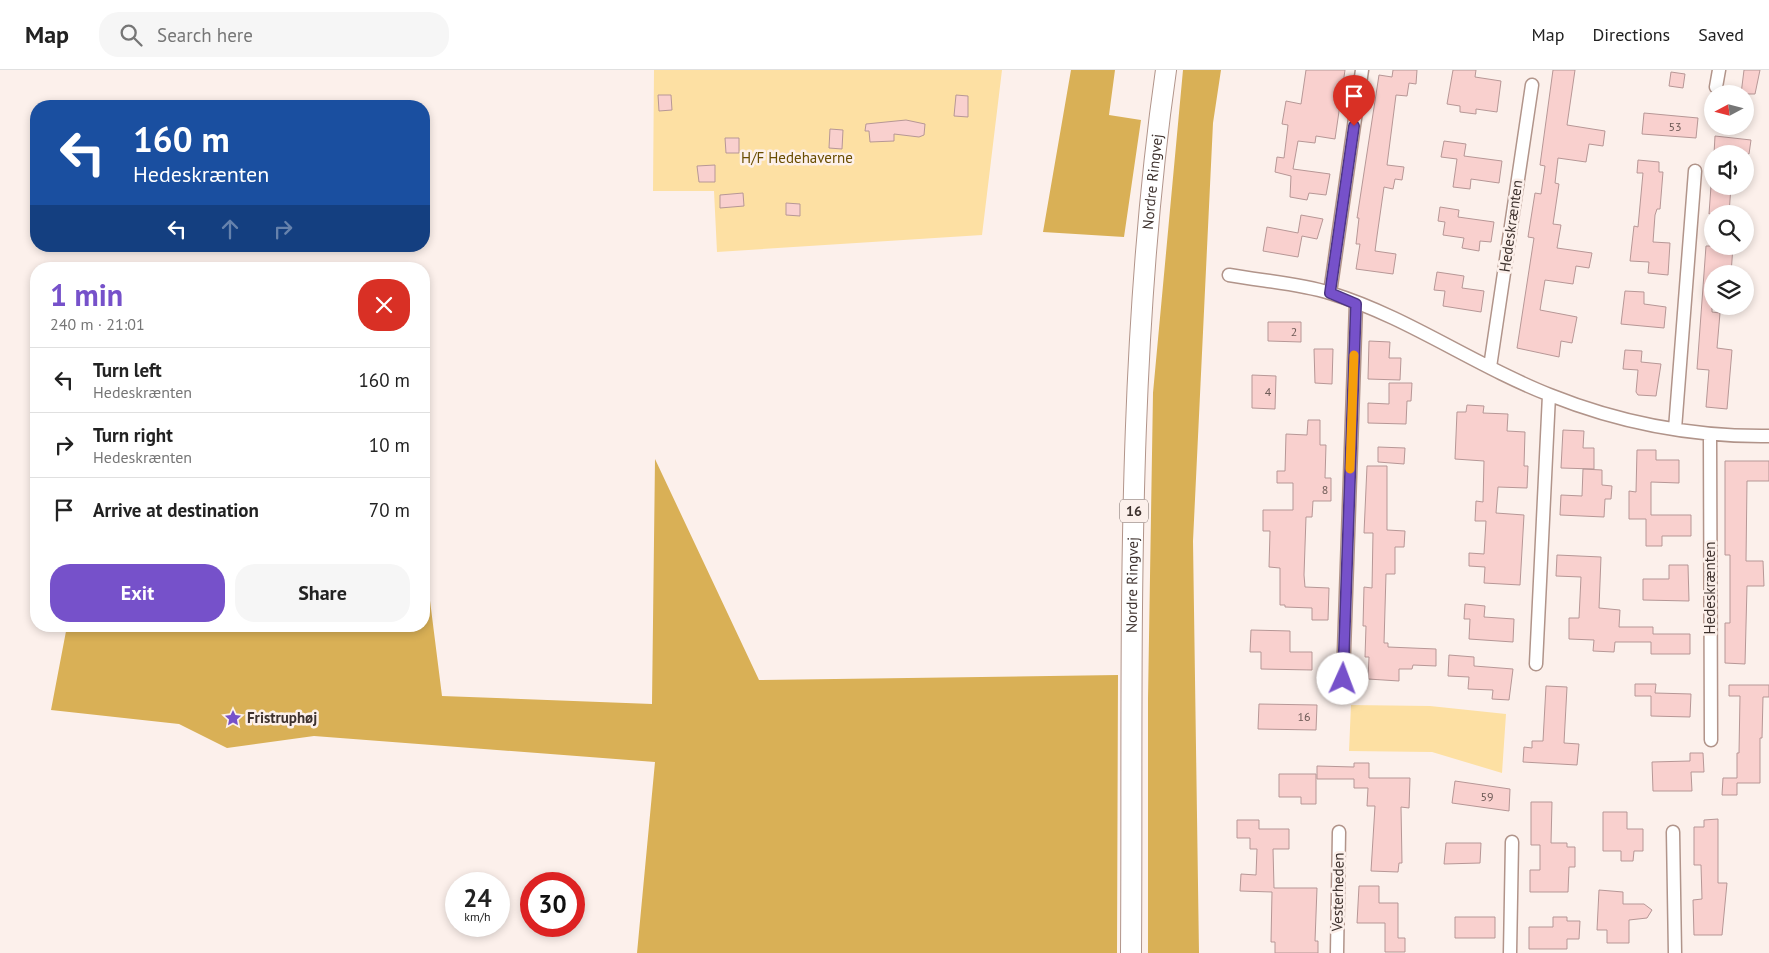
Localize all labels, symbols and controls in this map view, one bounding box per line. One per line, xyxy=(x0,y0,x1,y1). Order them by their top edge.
search box xyxy=(99,12,449,57)
text: Map xyxy=(25,19,69,50)
icon: search xyxy=(117,21,145,49)
text: Search here xyxy=(157,23,253,47)
text: Map xyxy=(1532,23,1564,46)
text: Directions xyxy=(1592,23,1670,46)
text: Saved xyxy=(1698,23,1744,46)
pin xyxy=(1333,75,1375,126)
icon: arrive xyxy=(1340,82,1368,110)
north arrow xyxy=(1704,85,1754,135)
map controls xyxy=(1704,85,1754,315)
text: 160 m xyxy=(133,116,230,162)
house number: 53 xyxy=(1668,119,1682,134)
icon: left xyxy=(50,120,115,185)
street label: Nordre Ringvej xyxy=(1138,133,1167,230)
button: sound xyxy=(1704,145,1754,195)
park label: H/F Hedehaverne xyxy=(741,148,853,167)
text: Hedeskrænten xyxy=(133,160,269,188)
street label: Hedeskrænten xyxy=(1495,179,1526,273)
button: search xyxy=(1704,205,1754,255)
icon: left xyxy=(163,215,191,243)
icon: ahead xyxy=(216,215,244,243)
icon: right xyxy=(269,215,297,243)
button: layers xyxy=(1704,265,1754,315)
text: 1 min xyxy=(50,275,123,314)
button: close xyxy=(358,279,410,331)
text: 240 m · 21:01 xyxy=(50,314,145,334)
house number: 2 xyxy=(1291,324,1297,339)
text: Turn left xyxy=(93,358,162,382)
icon: left xyxy=(50,366,78,394)
text: 160 m xyxy=(358,368,410,392)
text: Hedeskrænten xyxy=(93,382,192,402)
house number: 4 xyxy=(1265,384,1272,399)
text: Turn right xyxy=(93,423,173,447)
icon: right xyxy=(50,431,78,459)
text: 10 m xyxy=(369,433,410,457)
text: Hedeskrænten xyxy=(93,447,192,467)
house number: 8 xyxy=(1322,482,1328,497)
icon: arrive xyxy=(50,496,78,524)
text: Arrive at destination xyxy=(93,498,259,522)
text: 70 m xyxy=(369,498,410,522)
road number: 16 xyxy=(1120,500,1148,522)
street label: Nordre Ringvej xyxy=(1122,537,1142,633)
street label: Hedeskrænten xyxy=(1700,542,1719,634)
button: Exit xyxy=(50,564,225,622)
button: Share xyxy=(235,564,410,622)
position arrow xyxy=(1316,652,1368,704)
place icon: Fristruphøj xyxy=(223,708,243,728)
place label: Fristruphøj xyxy=(247,708,317,727)
house number: 16 xyxy=(1297,709,1311,724)
house number: 59 xyxy=(1480,789,1494,804)
street label: Vesterheden xyxy=(1327,852,1348,933)
speed limit sign: 30 xyxy=(520,872,585,937)
text: 24 xyxy=(463,882,492,914)
text: km/h xyxy=(464,909,491,924)

